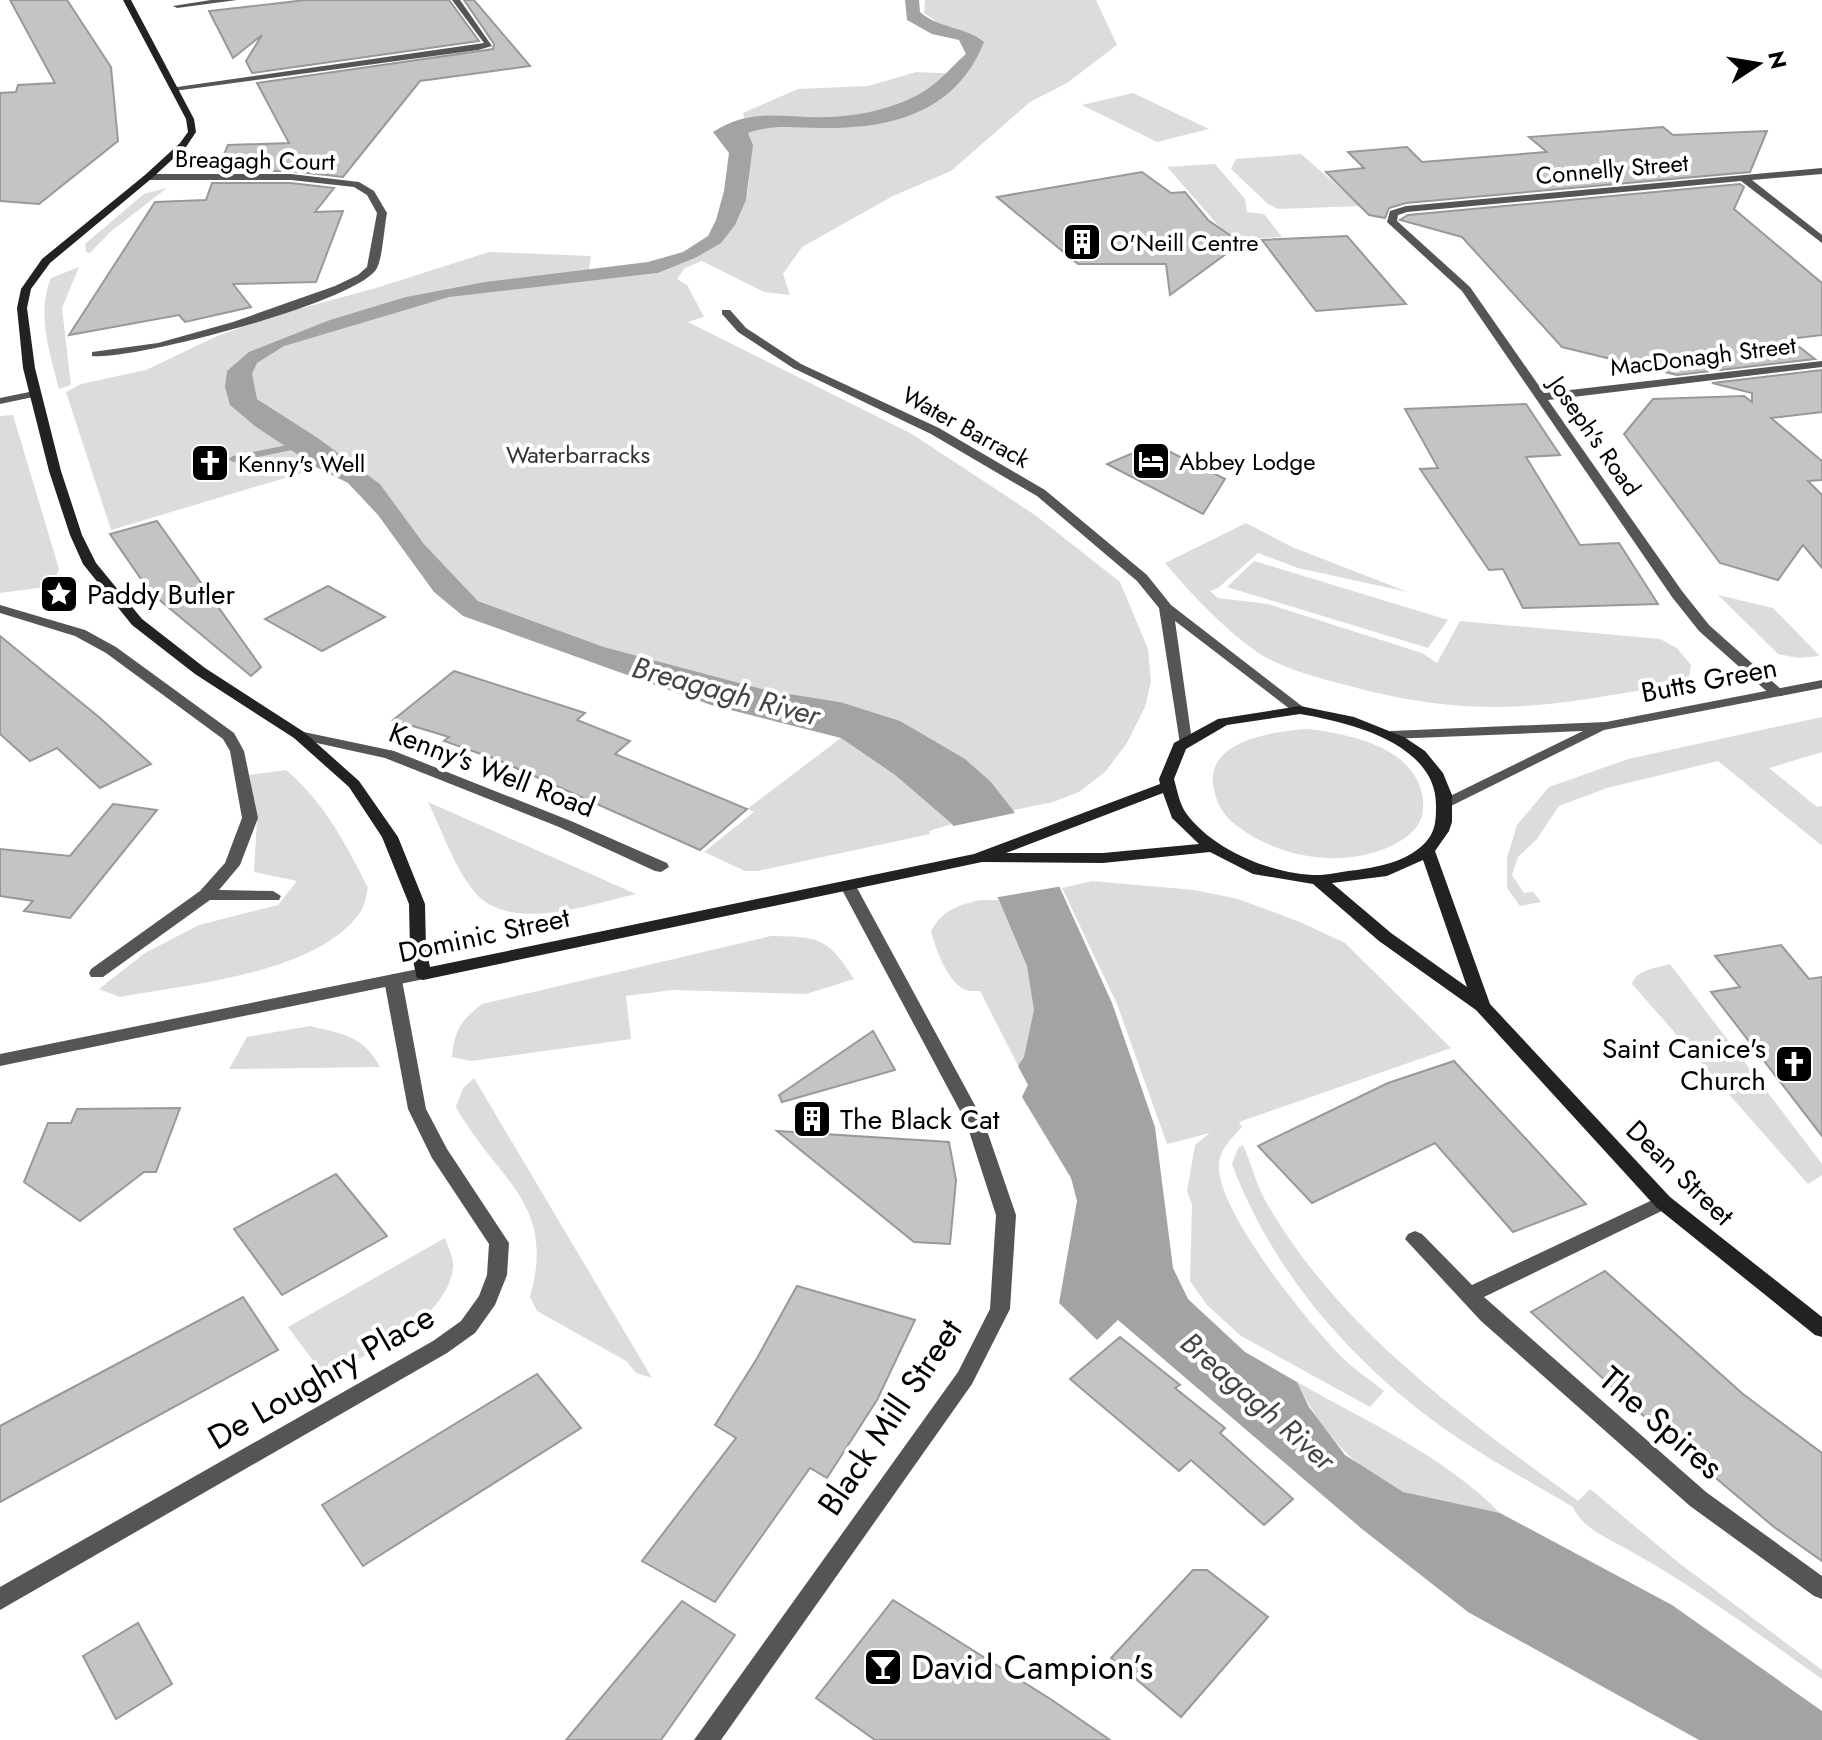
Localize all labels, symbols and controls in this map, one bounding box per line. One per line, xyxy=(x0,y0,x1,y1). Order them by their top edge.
north arrow xyxy=(1718,24,1798,104)
text: N xyxy=(1760,48,1795,72)
street label: Breagagh Court xyxy=(175,141,336,179)
street label: Connelly Street xyxy=(1534,145,1690,193)
building icon: O'Neill Centre xyxy=(1061,221,1103,263)
place label: O'Neill Centre xyxy=(1110,225,1259,260)
street label: MacDonagh Street xyxy=(1608,327,1798,385)
street label: Joseph's Road xyxy=(1539,366,1649,503)
street label: Water Barrack xyxy=(896,377,1037,477)
park label: Waterbarracks xyxy=(506,437,650,472)
hotel icon: Abbey Lodge xyxy=(1130,440,1172,482)
church icon: Kenny's Well xyxy=(189,442,231,484)
place label: Abbey Lodge xyxy=(1179,444,1316,479)
place label: Kenny's Well xyxy=(238,446,365,481)
place icon: Paddy Butler xyxy=(38,573,80,615)
place label: Paddy Butler xyxy=(87,574,236,615)
water label: Breagagh River xyxy=(627,645,827,737)
street label: Butts Green xyxy=(1637,647,1781,713)
street label: Kenny's Well Road xyxy=(383,712,601,828)
street label: Dominic Street xyxy=(395,897,574,973)
place label: Saint Canice's Church xyxy=(1602,1028,1766,1101)
church icon: Saint Canice's Church xyxy=(1773,1043,1815,1085)
building icon: The Black Cat xyxy=(791,1098,833,1140)
place label: The Black Cat xyxy=(840,1099,1000,1140)
street label: Dean Street xyxy=(1617,1111,1744,1235)
street label: De Loughry Place xyxy=(199,1292,443,1462)
street label: Black Mill Street xyxy=(806,1309,974,1525)
water label: Breagagh River xyxy=(1171,1322,1346,1482)
street label: The Spires xyxy=(1588,1355,1734,1491)
place label: David Campion’s xyxy=(911,1643,1153,1692)
bar icon: David Campion’s xyxy=(862,1646,904,1688)

